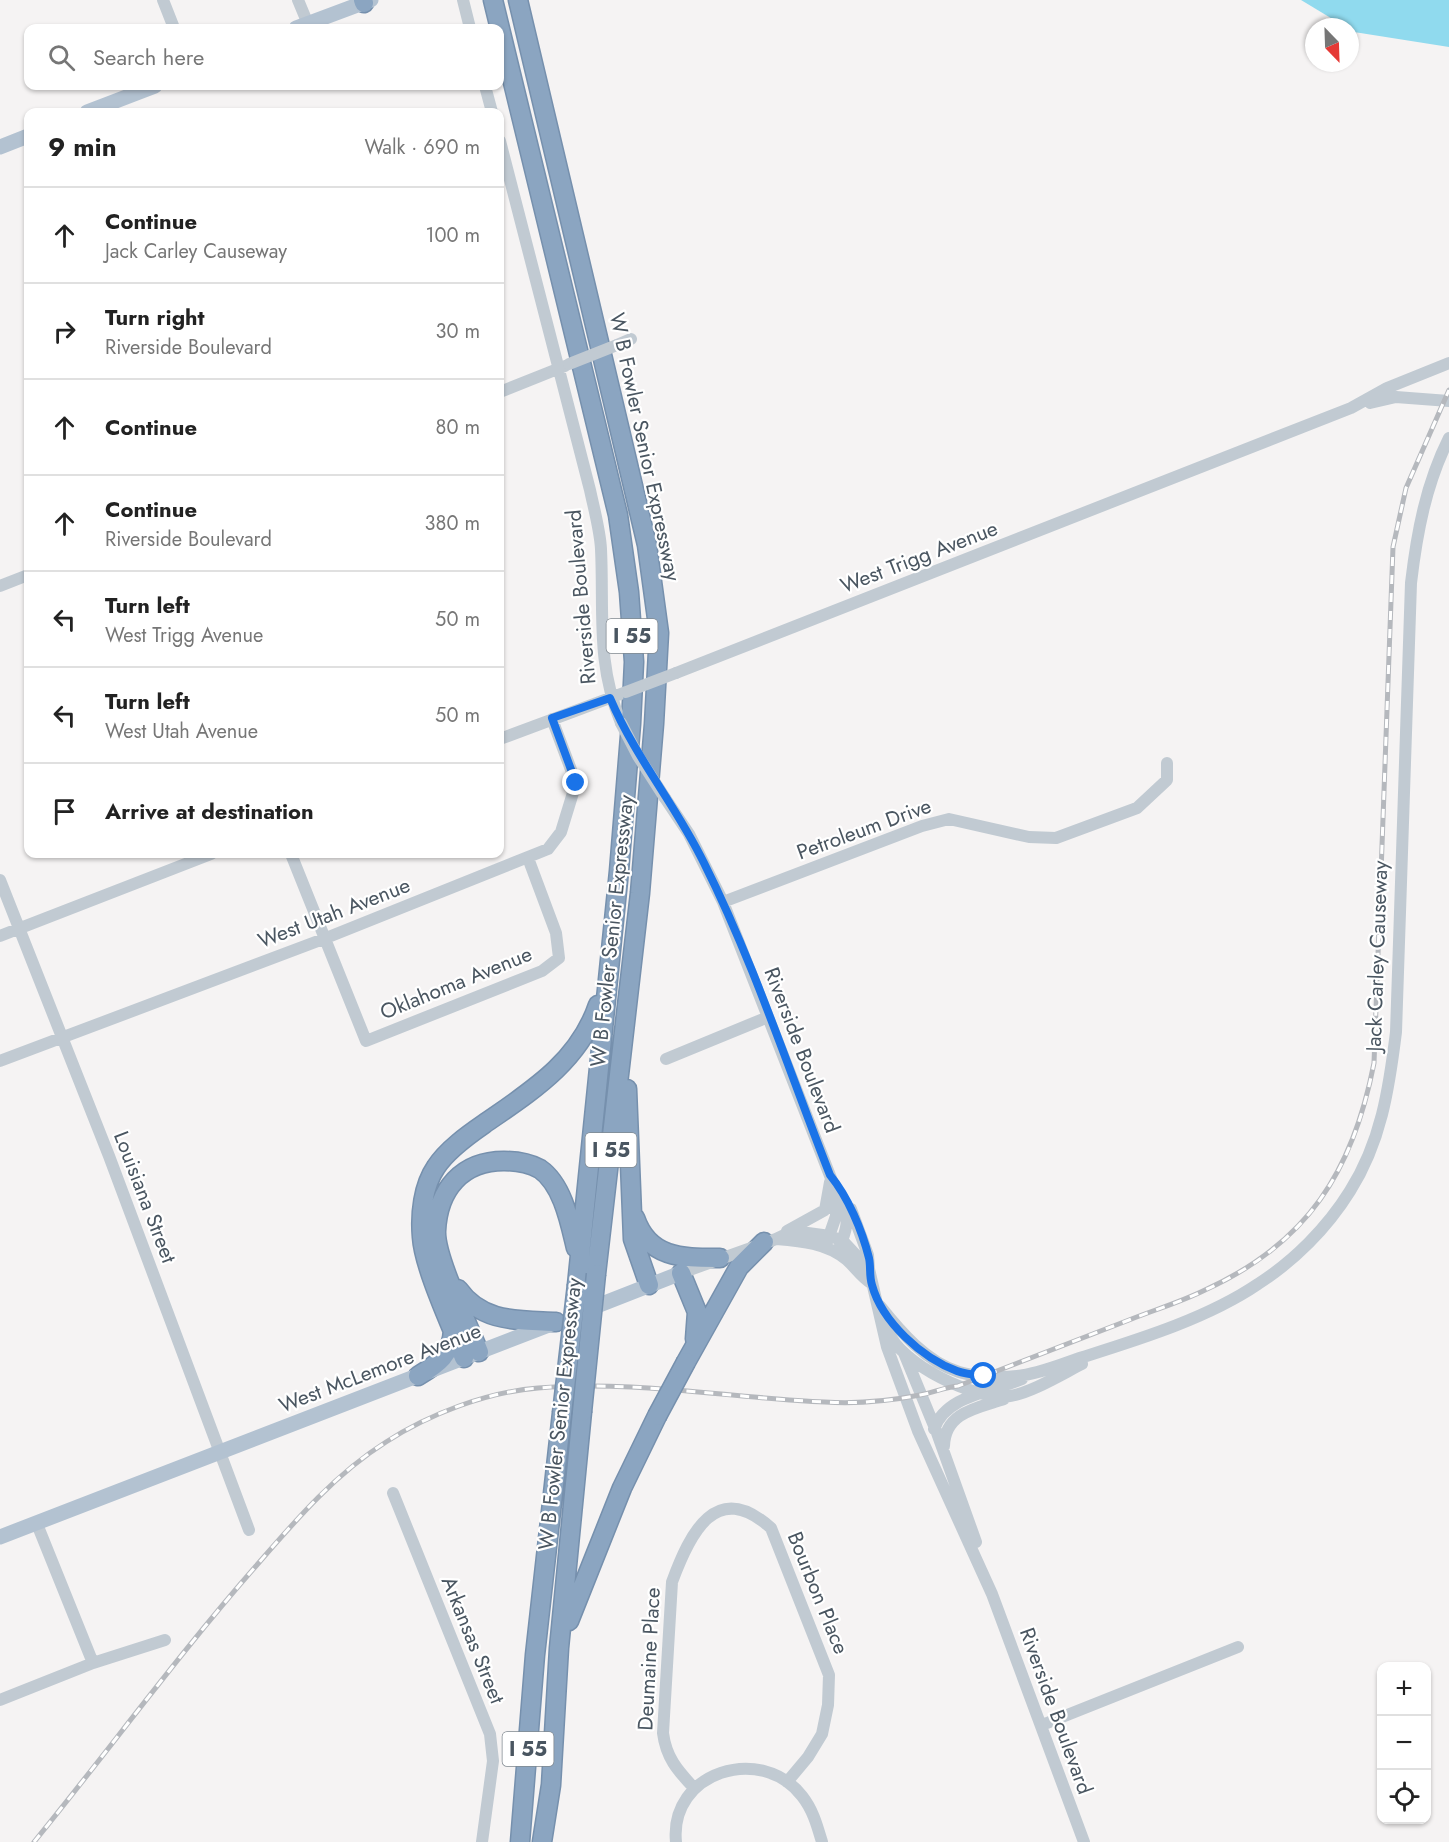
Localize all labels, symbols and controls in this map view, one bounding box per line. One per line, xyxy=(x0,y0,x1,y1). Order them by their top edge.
north arrow xyxy=(1305,18,1359,72)
search box xyxy=(24,24,504,90)
icon: search xyxy=(45,41,78,74)
text: Search here xyxy=(93,41,204,73)
text: 9 min xyxy=(48,128,117,166)
text: Walk · 690 m xyxy=(365,133,480,162)
text: Continue xyxy=(105,205,197,237)
icon: ahead xyxy=(48,219,81,252)
text: 100 m xyxy=(425,221,480,250)
text: Jack Carley Causeway xyxy=(105,237,287,266)
text: Turn right xyxy=(105,301,205,333)
street label: W B Fowler Senior Expressway xyxy=(602,310,688,585)
icon: right xyxy=(48,315,81,348)
text: 30 m xyxy=(435,317,480,346)
text: Riverside Boulevard xyxy=(105,333,272,362)
icon: ahead xyxy=(48,411,81,444)
text: Continue xyxy=(105,411,197,443)
text: 80 m xyxy=(435,413,480,442)
text: Continue xyxy=(105,493,197,525)
icon: ahead xyxy=(48,507,81,540)
street label: Riverside Boulevard xyxy=(558,508,604,686)
text: 380 m xyxy=(425,509,480,538)
street label: West Trigg Avenue xyxy=(836,513,1002,601)
text: Riverside Boulevard xyxy=(105,525,272,554)
text: Turn left xyxy=(105,589,190,621)
icon: left xyxy=(48,603,81,636)
text: 50 m xyxy=(435,605,480,634)
road number: I 55 xyxy=(606,619,658,653)
text: West Trigg Avenue xyxy=(105,621,263,650)
text: Turn left xyxy=(105,685,190,717)
icon: left xyxy=(48,699,81,732)
text: 50 m xyxy=(435,701,480,730)
text: West Utah Avenue xyxy=(105,717,258,746)
route end xyxy=(562,769,588,795)
street label: Petroleum Drive xyxy=(793,791,936,867)
street label: W B Fowler Senior Expressway xyxy=(583,793,641,1069)
icon: arrive xyxy=(48,795,81,828)
text: Arrive at destination xyxy=(105,795,314,827)
street label: Jack Carley Causeway xyxy=(1359,859,1395,1055)
street label: West Utah Avenue xyxy=(254,870,415,956)
street label: Oklahoma Avenue xyxy=(376,939,537,1027)
street label: Riverside Boulevard xyxy=(757,963,847,1137)
street label: Louisiana Street xyxy=(106,1127,184,1267)
road number: I 55 xyxy=(586,1133,636,1167)
street label: W B Fowler Senior Expressway xyxy=(531,1276,589,1552)
street label: West McLemore Avenue xyxy=(275,1316,486,1420)
route start xyxy=(970,1362,996,1388)
street label: Bourbon Place xyxy=(780,1527,856,1659)
street label: Arkansas Street xyxy=(434,1572,512,1708)
street label: Deumaine Place xyxy=(630,1586,668,1731)
street label: Riverside Boulevard xyxy=(1012,1624,1100,1798)
map controls xyxy=(1377,1662,1431,1824)
button: + xyxy=(1377,1662,1431,1716)
button: − xyxy=(1377,1716,1431,1770)
road number: I 55 xyxy=(502,1732,554,1766)
button: locate xyxy=(1377,1770,1431,1824)

